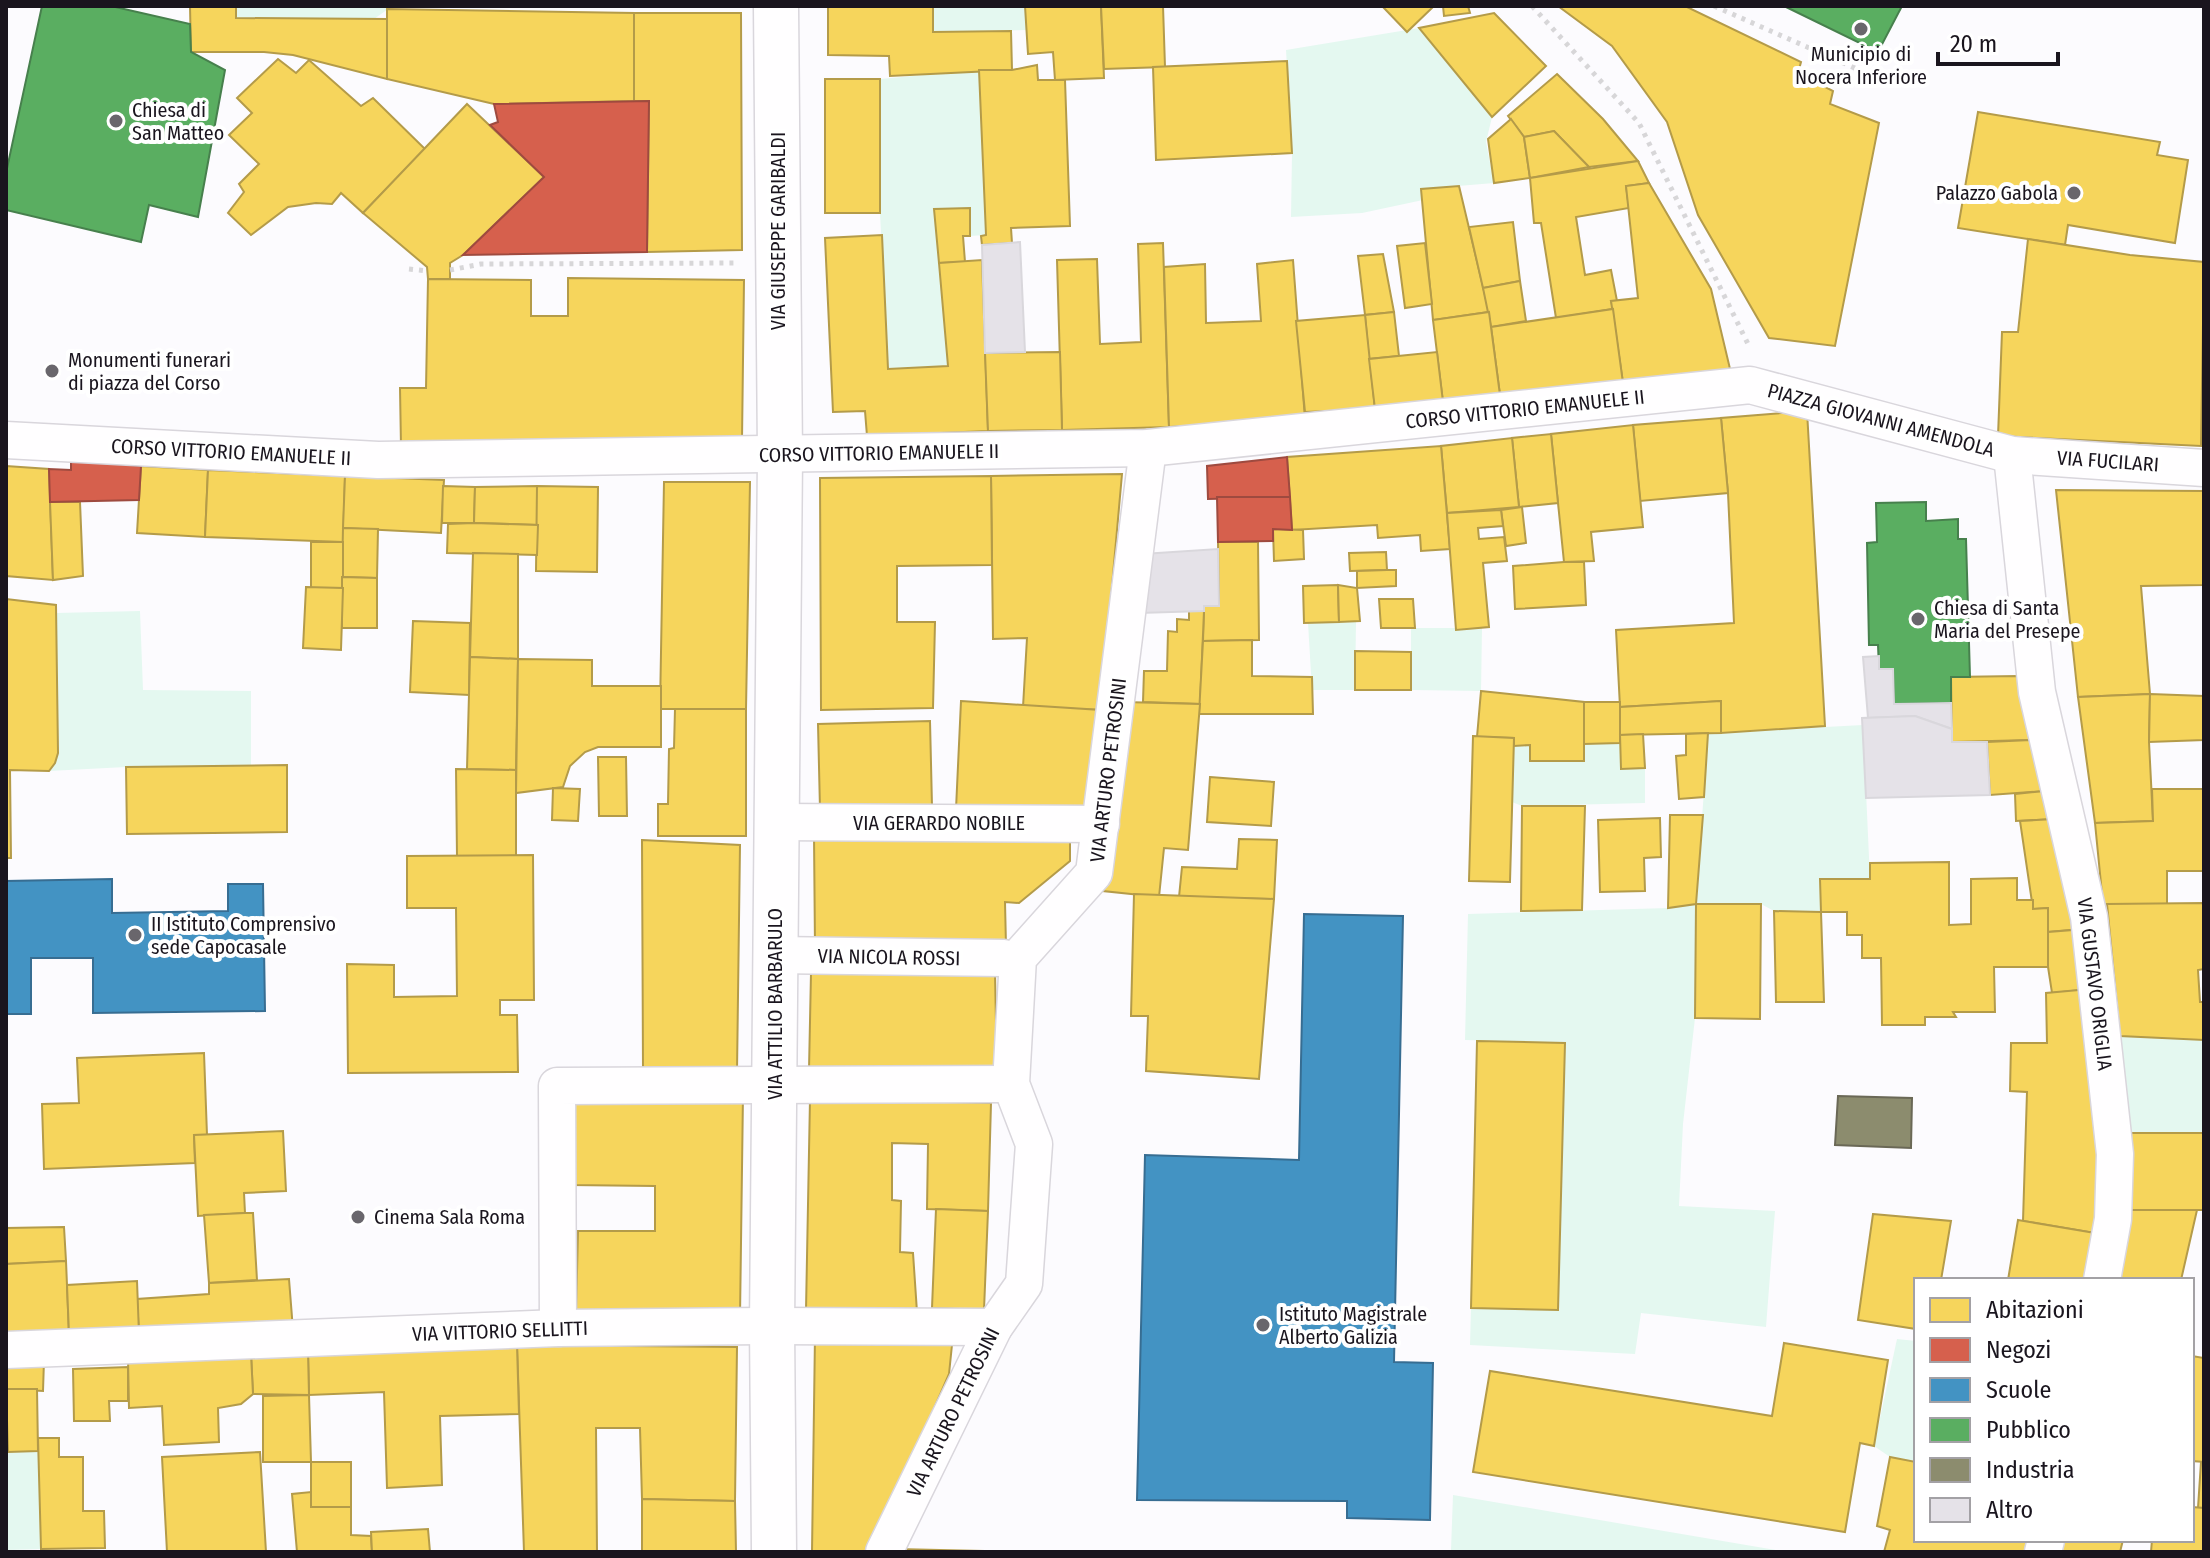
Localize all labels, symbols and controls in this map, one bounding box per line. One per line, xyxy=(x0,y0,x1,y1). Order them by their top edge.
scale bar xyxy=(1938,16,2058,66)
marker: Municipio di Nocera Inferiore xyxy=(1852,20,1870,38)
text: 20 m xyxy=(1950,30,1997,58)
place label: Municipio di Nocera Inferiore xyxy=(1795,42,1927,89)
place label: Chiesa di San Matteo xyxy=(132,98,224,145)
marker: Chiesa di San Matteo xyxy=(107,112,125,130)
street label: VIA GIUSEPPE GARIBALDI xyxy=(766,132,790,330)
place label: Palazzo Gabola xyxy=(1936,181,2058,205)
marker: Palazzo Gabola xyxy=(2065,184,2083,202)
place label: Monumenti funerari di piazza del Corso xyxy=(68,348,231,395)
marker: Monumenti funerari di piazza del Corso xyxy=(43,362,61,380)
street label: PIAZZA GIOVANNI AMENDOLA xyxy=(1765,378,1997,462)
street label: CORSO VITTORIO EMANUELE II xyxy=(1404,385,1646,433)
street label: CORSO VITTORIO EMANUELE II xyxy=(110,434,352,470)
street label: CORSO VITTORIO EMANUELE II xyxy=(759,439,999,467)
street label: VIA FUCILARI xyxy=(2056,445,2160,477)
place label: Chiesa di Santa Maria del Presepe xyxy=(1934,596,2080,643)
marker: Chiesa di Santa Maria del Presepe xyxy=(1909,610,1927,628)
street label: VIA ARTURO PETROSINI xyxy=(1085,676,1131,864)
street label: VIA GERARDO NOBILE xyxy=(853,811,1025,835)
street label: VIA GUSTAVO ORIGLIA xyxy=(2072,896,2118,1072)
street label: VIA ATTILIO BARBARULO xyxy=(763,908,787,1100)
place label: II Istituto Comprensivo sede Capocasale xyxy=(151,912,336,959)
marker: II Istituto Comprensivo sede Capocasale xyxy=(126,926,144,944)
street label: VIA NICOLA ROSSI xyxy=(818,944,960,970)
place label: Cinema Sala Roma xyxy=(374,1205,525,1229)
marker: Cinema Sala Roma xyxy=(349,1208,367,1226)
legend xyxy=(1914,1278,2194,1542)
text: Abitazioni xyxy=(1986,1296,2084,1324)
place label: Istituto Magistrale Alberto Galizia xyxy=(1279,1302,1427,1349)
street label: VIA VITTORIO SELLITTI xyxy=(412,1316,588,1346)
marker: Istituto Magistrale Alberto Galizia xyxy=(1254,1316,1272,1334)
street label: VIA ARTURO PETROSINI xyxy=(902,1323,1004,1501)
text: Negozi xyxy=(1986,1336,2051,1364)
text: Scuole xyxy=(1986,1376,2051,1404)
text: Pubblico xyxy=(1986,1416,2071,1444)
text: Industria xyxy=(1986,1456,2075,1484)
text: Altro xyxy=(1986,1496,2033,1524)

